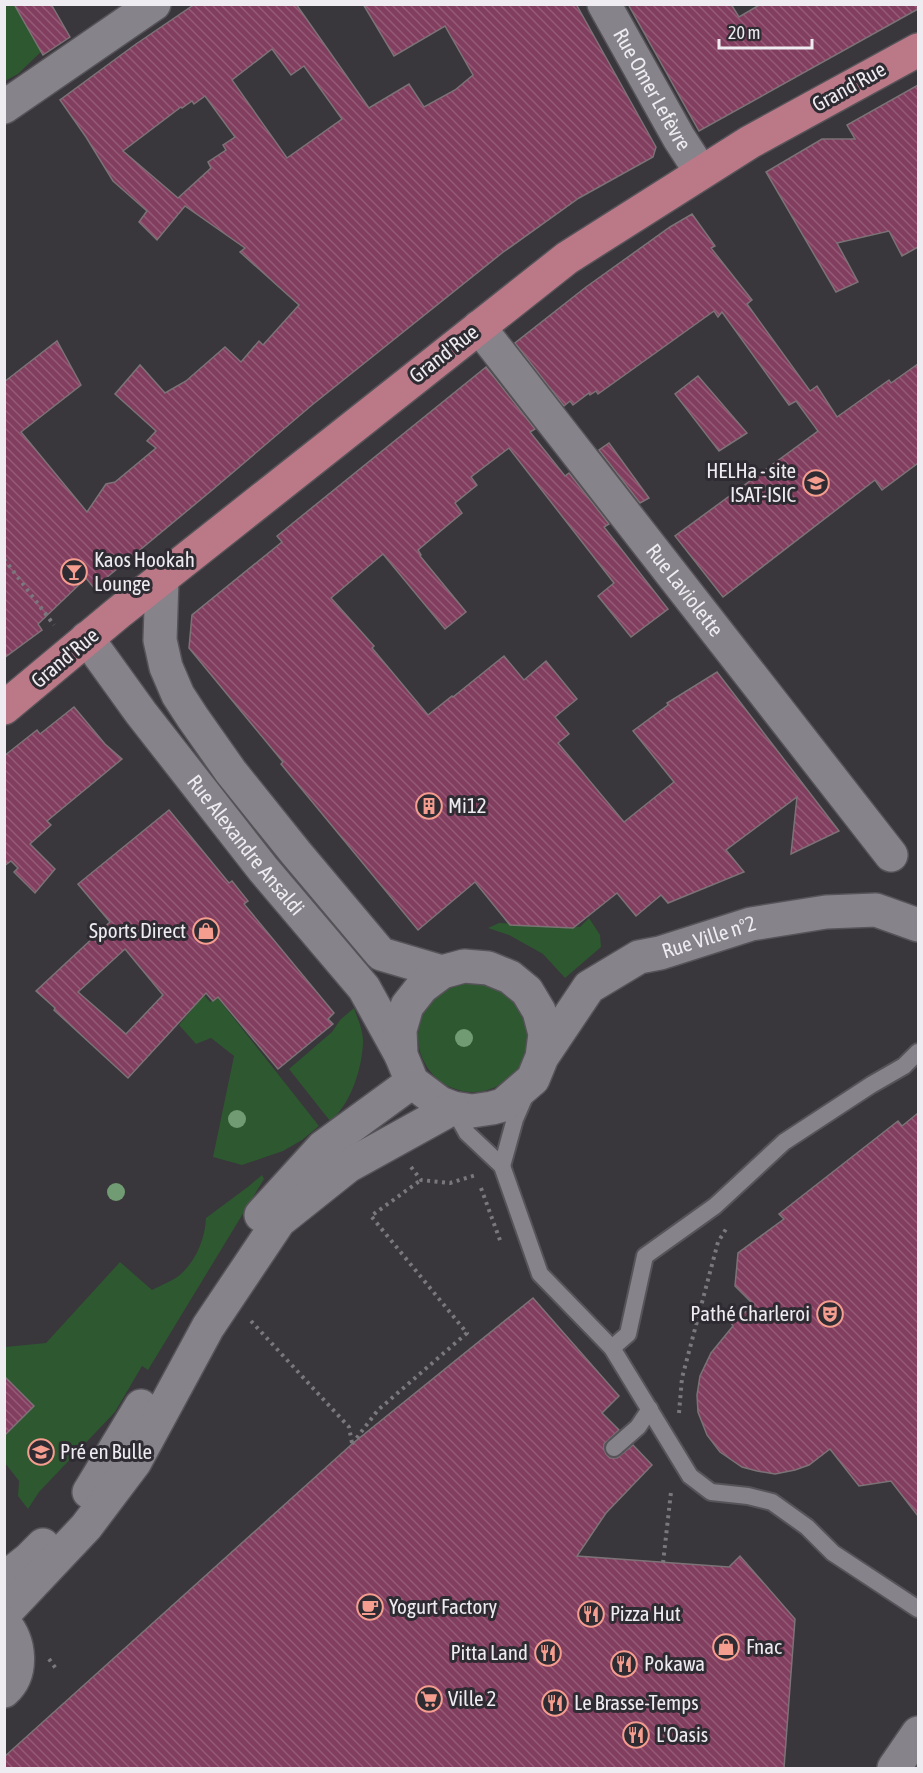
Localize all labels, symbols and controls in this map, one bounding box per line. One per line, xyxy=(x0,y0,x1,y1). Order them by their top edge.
scale bar xyxy=(719,12,812,50)
text: 20 m xyxy=(728,22,760,43)
street label: Rue Omer Lefèvre xyxy=(609,24,697,155)
street label: Grand'Rue xyxy=(808,56,890,116)
street label: Grand'Rue xyxy=(404,319,482,387)
place label: HELHa - site ISAT-ISIC xyxy=(706,458,797,506)
school or university icon: HELHa - site ISAT-ISIC xyxy=(801,468,831,498)
street label: Rue Laviolette xyxy=(642,539,729,641)
place label: Kaos Hookah Lounge xyxy=(94,547,195,595)
bar icon: Kaos Hookah Lounge xyxy=(59,557,89,587)
street label: Grand'Rue xyxy=(26,622,103,692)
street label: Rue Alexandre Ansaldi xyxy=(183,770,310,920)
building icon: Mi12 xyxy=(414,791,444,821)
place label: Mi12 xyxy=(448,793,487,817)
street label: Rue Ville n°2 xyxy=(659,910,759,963)
shop icon: Sports Direct xyxy=(191,916,221,946)
place label: Sports Direct xyxy=(89,918,186,942)
theatre icon: Pathé Charleroi xyxy=(815,1299,845,1329)
place label: Pathé Charleroi xyxy=(690,1301,810,1325)
school or university icon: Pré en Bulle xyxy=(26,1437,56,1467)
place label: Pré en Bulle xyxy=(60,1439,152,1463)
cafe icon: Yogurt Factory xyxy=(355,1592,385,1622)
place label: Yogurt Factory xyxy=(389,1594,498,1618)
restaurant icon: Pizza Hut xyxy=(576,1599,606,1629)
place label: Pizza Hut xyxy=(610,1601,681,1625)
shop icon: Fnac xyxy=(711,1632,741,1662)
place label: Fnac xyxy=(746,1634,782,1658)
restaurant icon: Pitta Land xyxy=(533,1638,563,1668)
place label: Pitta Land xyxy=(451,1640,528,1664)
restaurant icon: Pokawa xyxy=(609,1649,639,1679)
place label: Pokawa xyxy=(644,1651,705,1675)
supermarket icon: Ville 2 xyxy=(414,1684,444,1714)
place label: Ville 2 xyxy=(448,1686,496,1710)
restaurant icon: Le Brasse-Temps xyxy=(540,1688,570,1718)
place label: Le Brasse-Temps xyxy=(574,1690,699,1714)
restaurant icon: L'Oasis xyxy=(621,1720,651,1750)
place label: L'Oasis xyxy=(656,1722,708,1746)

